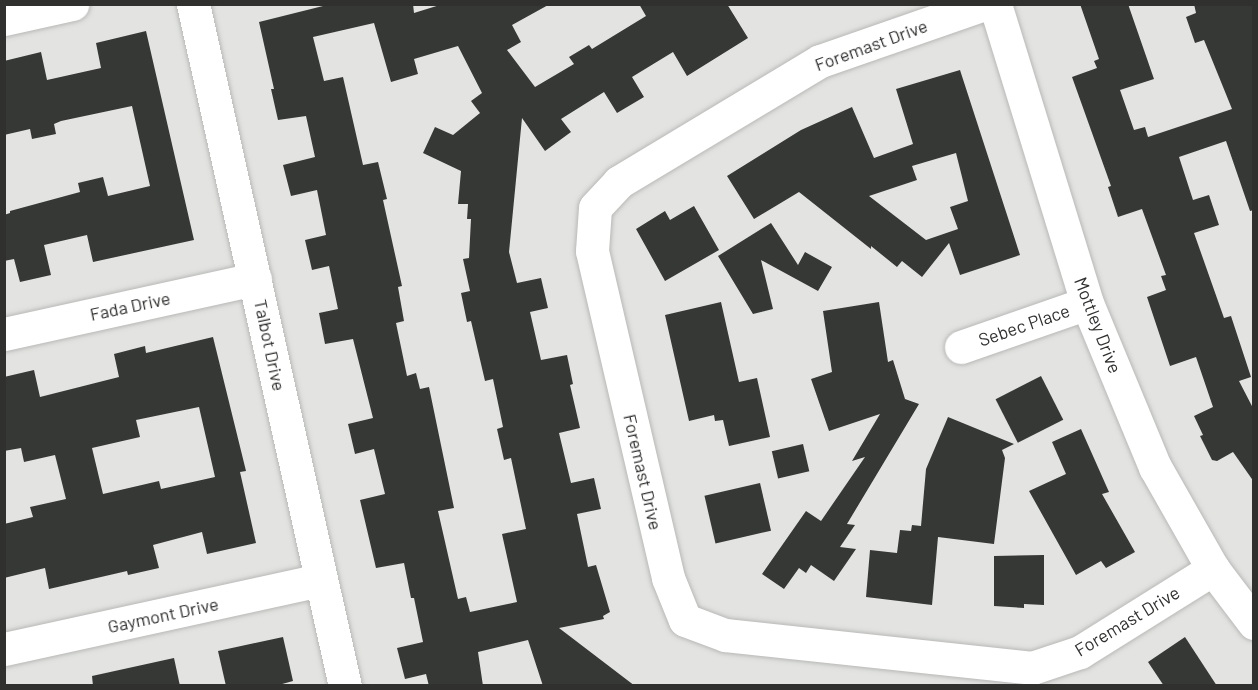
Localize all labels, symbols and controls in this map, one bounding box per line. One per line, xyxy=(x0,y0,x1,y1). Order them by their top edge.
street label: Foremast Drive xyxy=(812,15,930,75)
street label: Mottley Drive xyxy=(1070,274,1126,376)
street label: Fada Drive xyxy=(88,287,172,325)
street label: Talbot Drive xyxy=(250,297,290,393)
street label: Sebec Place xyxy=(975,299,1073,351)
street label: Foremast Drive xyxy=(619,412,667,532)
street label: Foremast Drive xyxy=(1071,581,1183,661)
street label: Gaymont Drive xyxy=(106,593,220,637)

